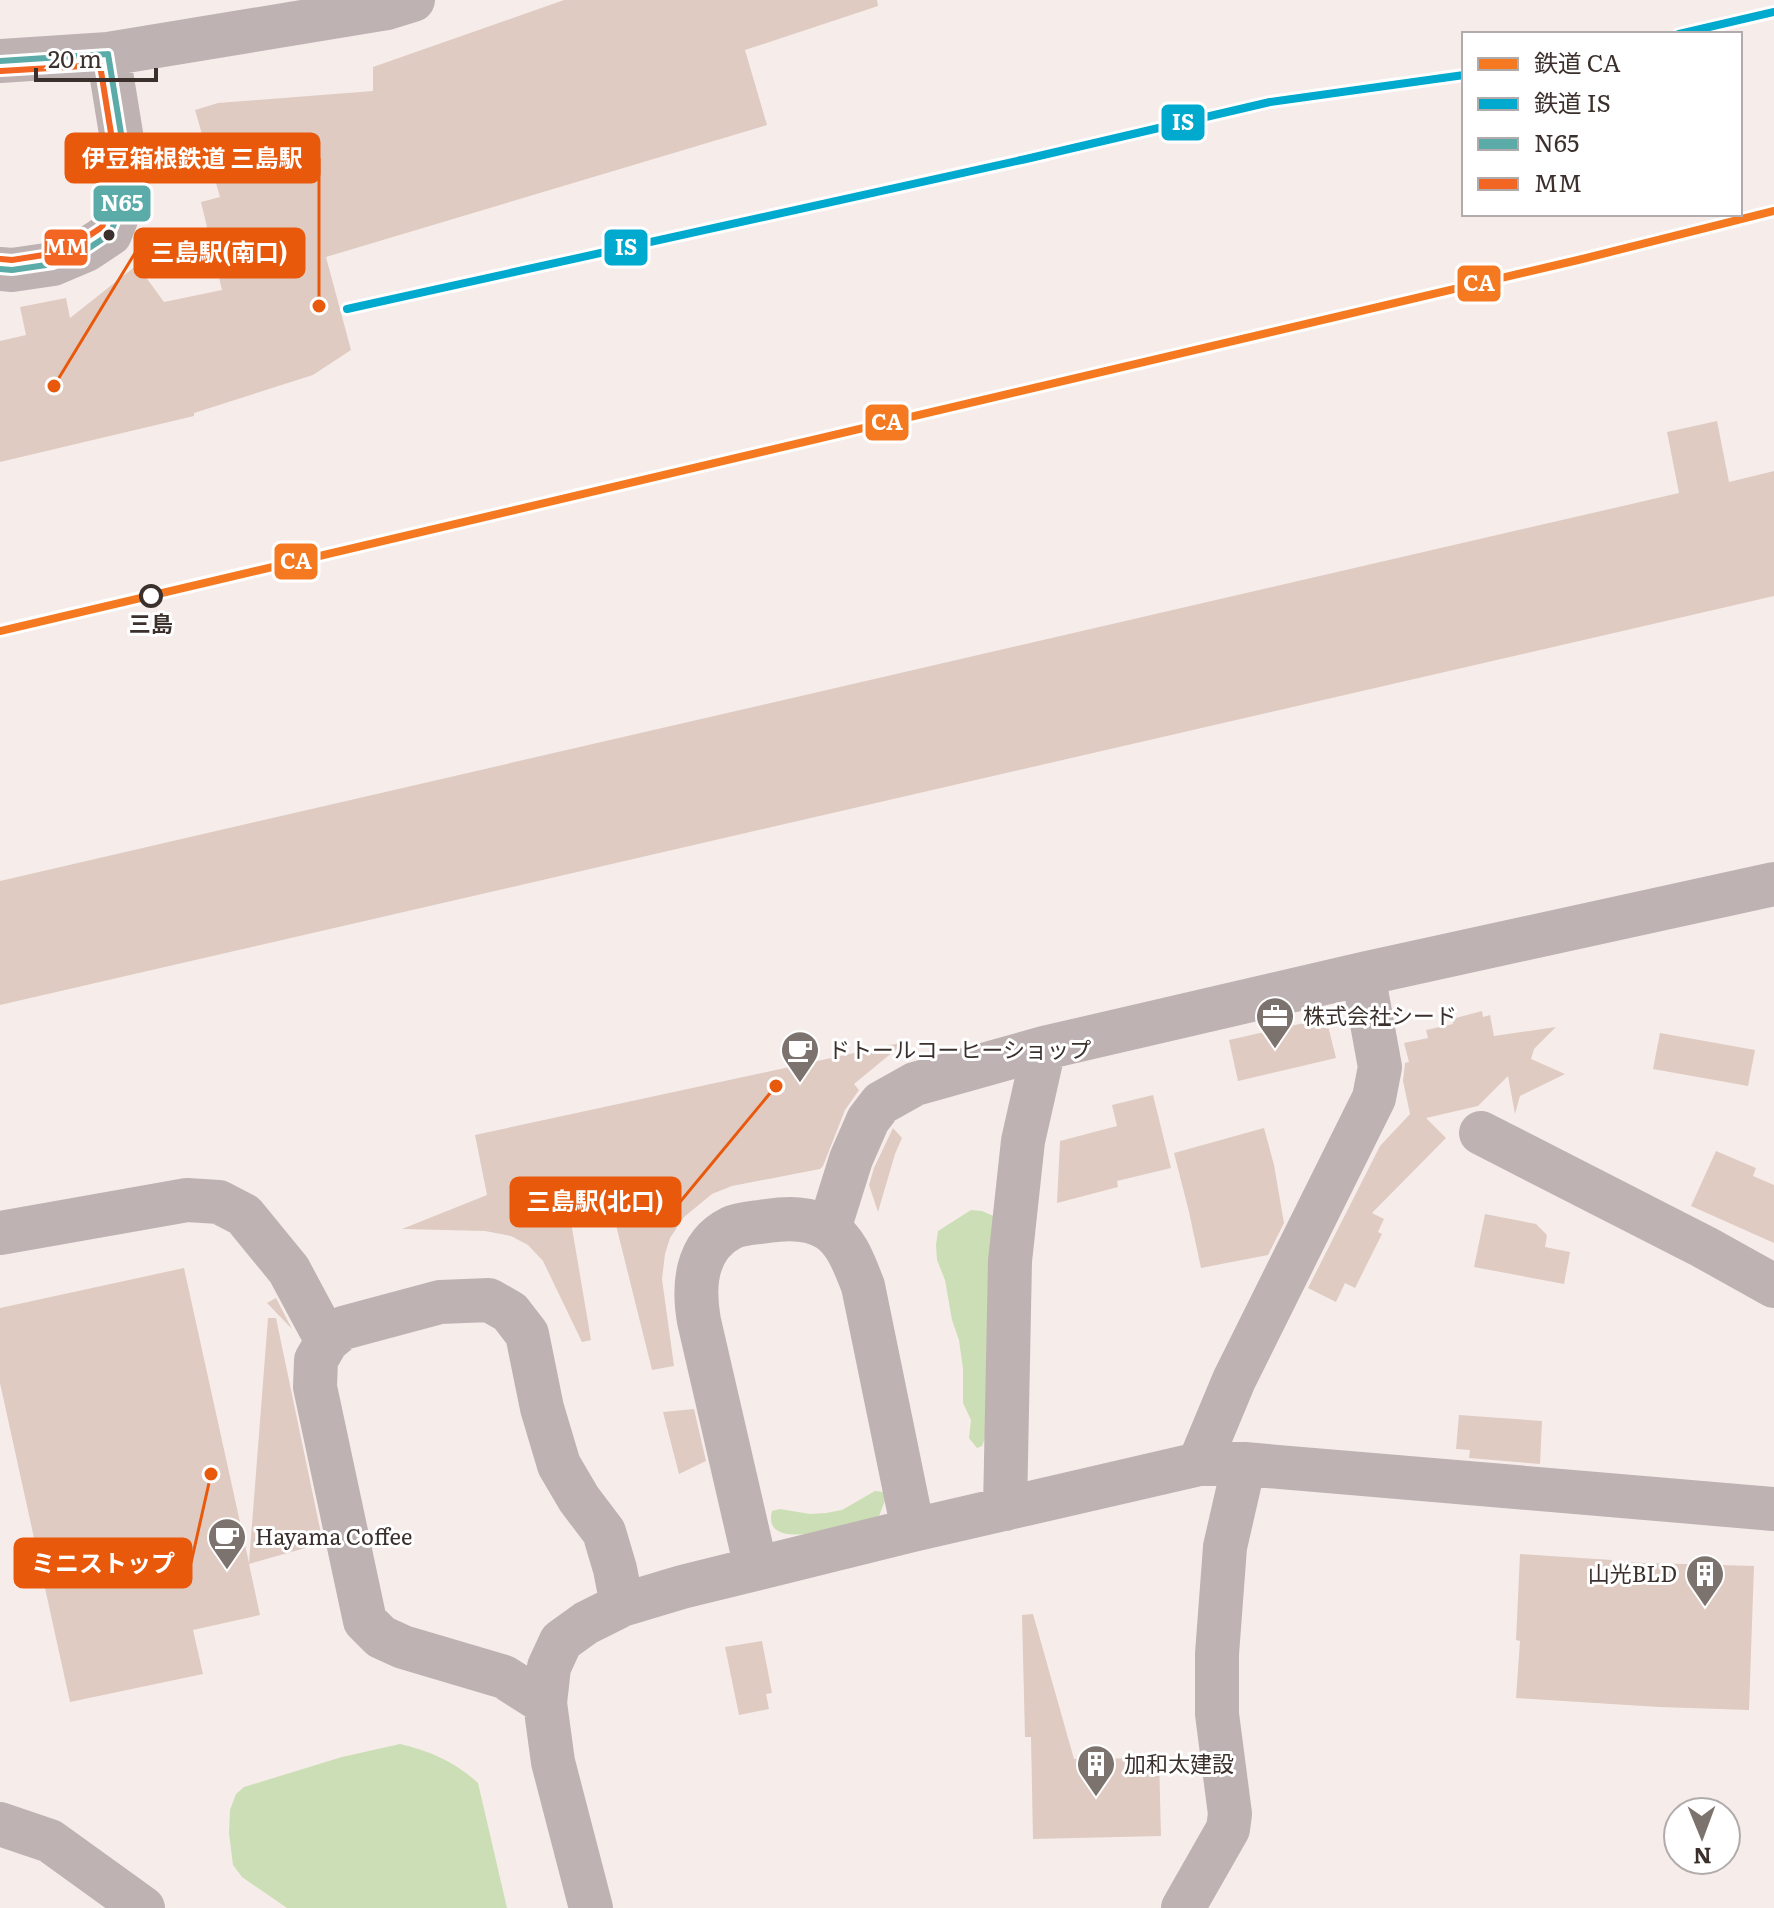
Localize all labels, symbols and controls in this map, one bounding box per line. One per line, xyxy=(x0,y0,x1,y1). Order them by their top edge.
scale bar xyxy=(36,32,156,82)
legend xyxy=(1462,32,1742,216)
text: 20 m xyxy=(48,40,102,75)
text: 鉄道 CA xyxy=(1534,44,1621,79)
text: 鉄道 IS xyxy=(1534,84,1611,119)
line badge: IS xyxy=(1160,103,1206,142)
text: IS xyxy=(1172,104,1194,137)
text: N65 xyxy=(1534,124,1579,159)
callout: 伊豆箱根鉄道 三島駅 xyxy=(66,134,319,182)
text: 伊豆箱根鉄道 三島駅 xyxy=(82,139,302,174)
text: MM xyxy=(1534,164,1582,199)
line badge: N65 xyxy=(92,184,152,223)
text: N65 xyxy=(100,185,144,218)
unlabelled marker xyxy=(101,227,117,243)
line badge: MM xyxy=(43,228,89,267)
line badge: IS xyxy=(603,228,649,267)
text: MM xyxy=(44,229,88,262)
callout: 三島駅(南口) xyxy=(135,229,304,277)
text: IS xyxy=(615,229,637,262)
text: 三島駅(南口) xyxy=(150,233,288,268)
line badge: CA xyxy=(1456,264,1502,303)
text: CA xyxy=(1463,265,1495,298)
line badge: CA xyxy=(864,403,910,442)
text: CA xyxy=(871,404,903,437)
line badge: CA xyxy=(273,542,319,581)
text: CA xyxy=(280,543,312,576)
marker: 三島 xyxy=(140,585,162,607)
place label: 三島 xyxy=(129,606,173,639)
office icon: 株式会社シード xyxy=(1254,995,1296,1050)
place label: 株式会社シード xyxy=(1303,998,1457,1031)
cafe icon: ドトールコーヒーショップ xyxy=(779,1029,821,1084)
place label: ドトールコーヒーショップ xyxy=(828,1032,1091,1065)
callout: 三島駅(北口) xyxy=(511,1178,680,1226)
text: 三島駅(北口) xyxy=(526,1182,664,1217)
cafe icon: Hayama Coffee xyxy=(206,1516,248,1571)
place label: Hayama Coffee xyxy=(255,1519,412,1552)
callout: ミニストップ xyxy=(15,1539,191,1587)
text: ミニストップ xyxy=(31,1544,175,1579)
building icon: 山光BLD xyxy=(1684,1553,1726,1608)
place label: 山光BLD xyxy=(1588,1556,1677,1589)
building icon: 加和太建設 xyxy=(1075,1743,1117,1798)
place label: 加和太建設 xyxy=(1124,1746,1234,1779)
north arrow xyxy=(1662,1796,1742,1876)
text: N xyxy=(1693,1841,1712,1874)

